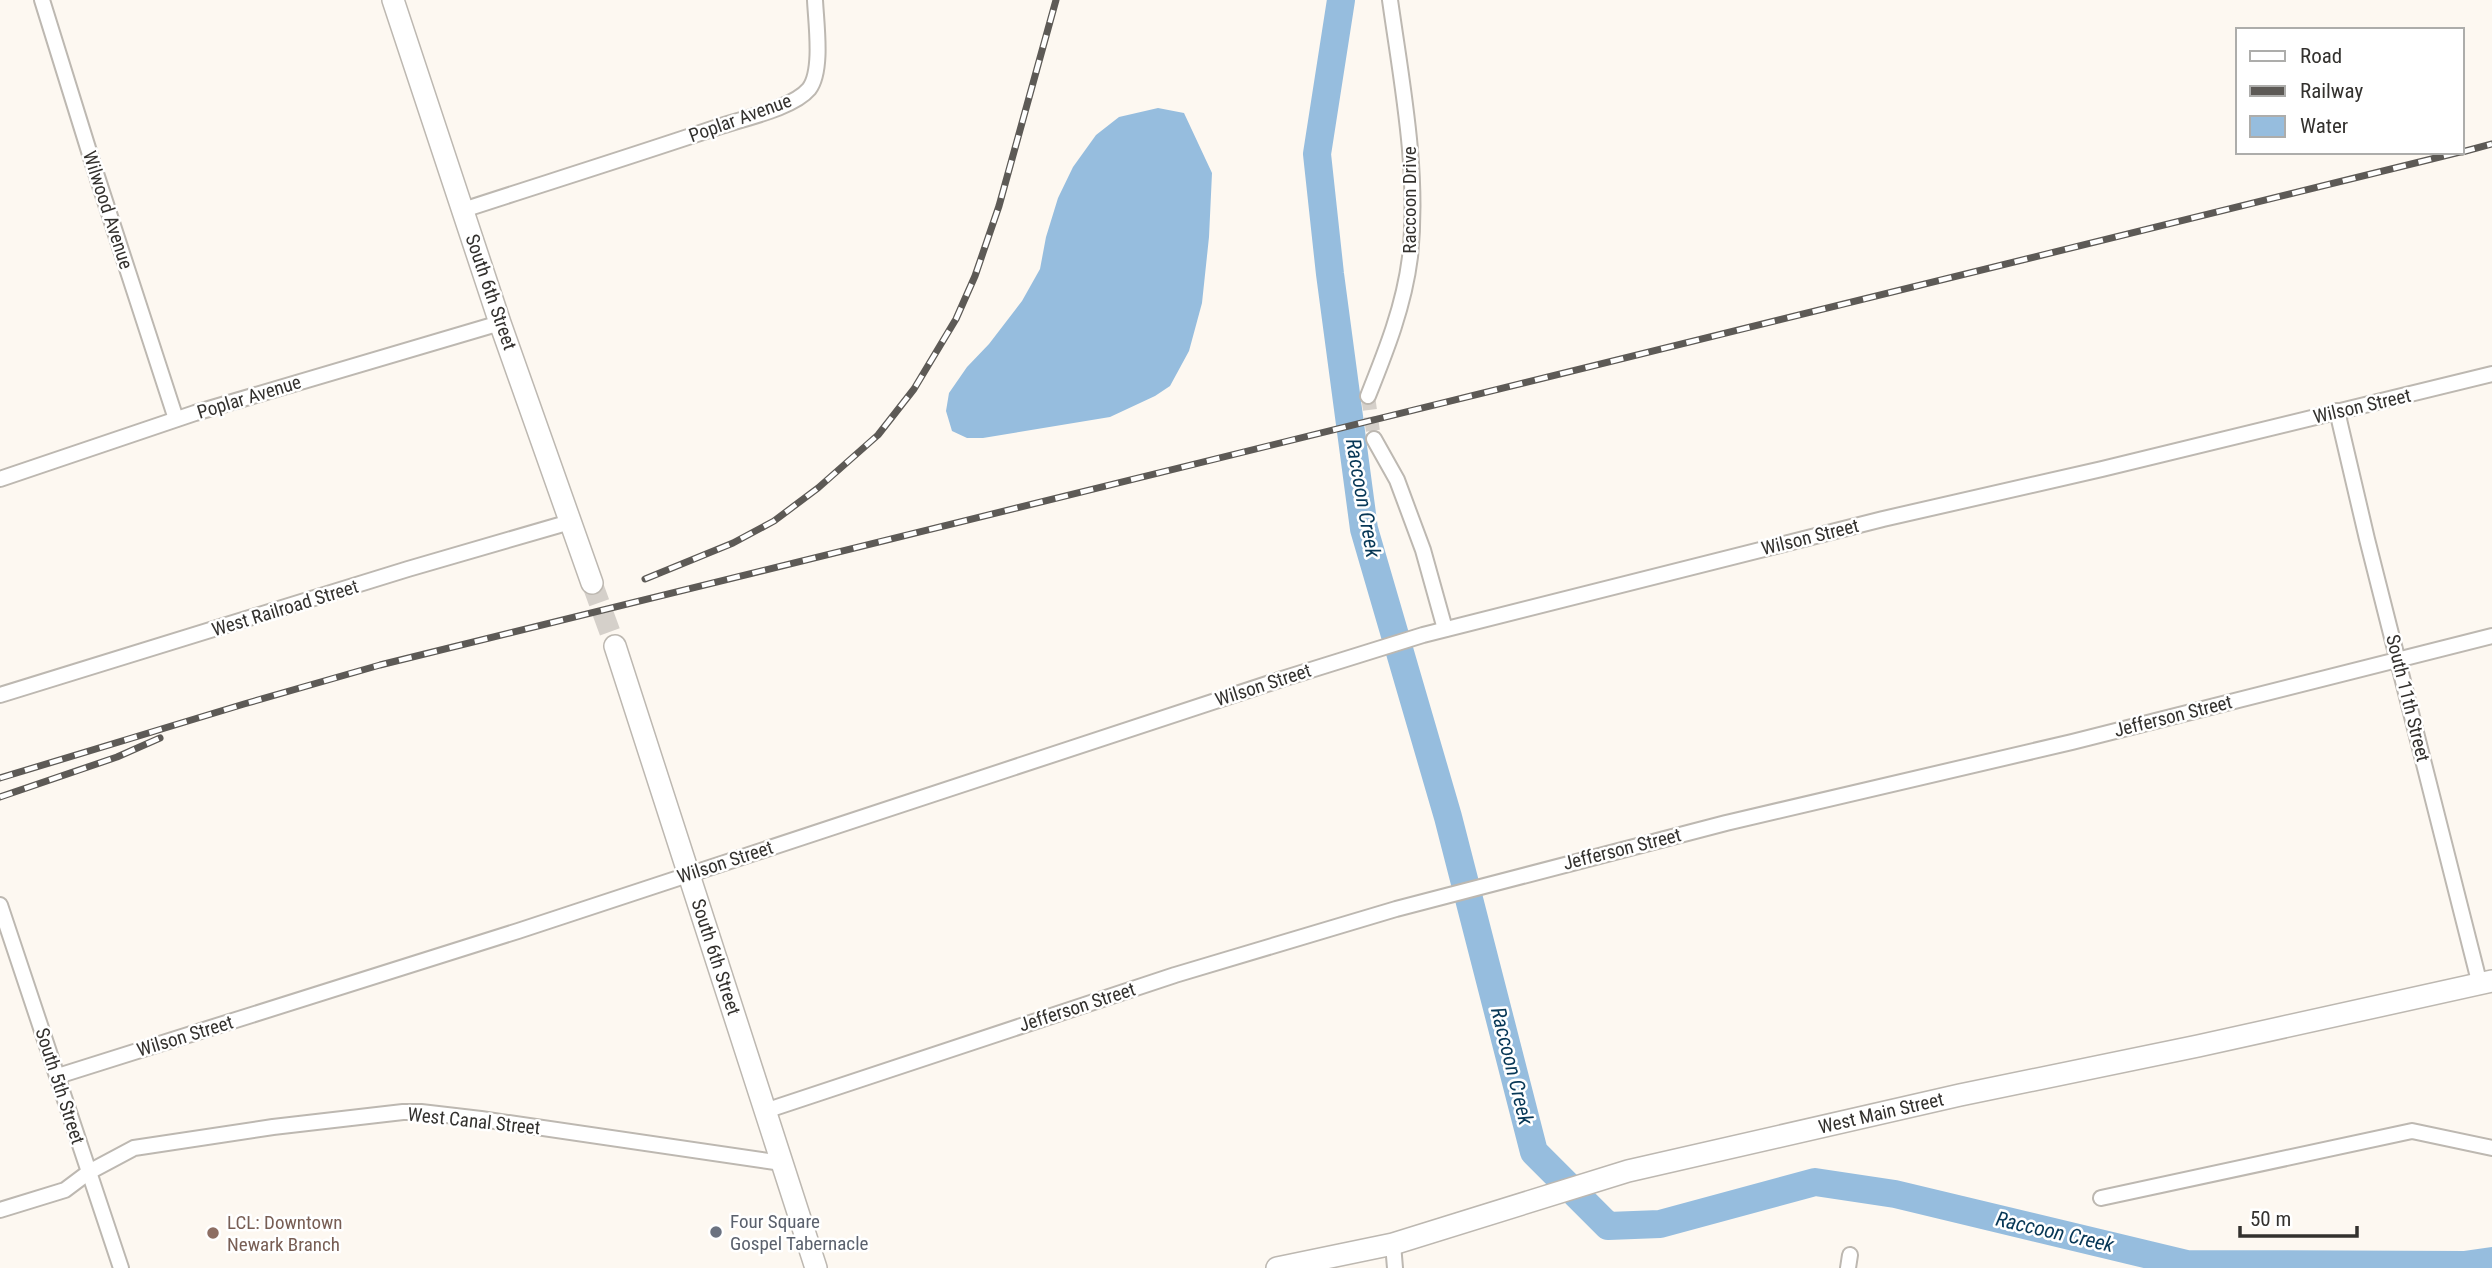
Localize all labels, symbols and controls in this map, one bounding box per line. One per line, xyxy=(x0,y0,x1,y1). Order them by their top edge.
legend xyxy=(2236,28,2464,154)
text: Road xyxy=(2300,44,2342,68)
text: Railway xyxy=(2300,79,2363,103)
street label: Poplar Avenue xyxy=(685,89,795,147)
text: Water xyxy=(2300,114,2348,138)
street label: Raccoon Drive xyxy=(1398,146,1421,254)
street label: Wilwood Avenue xyxy=(78,148,138,272)
street label: South 6th Street xyxy=(460,231,522,353)
street label: Poplar Avenue xyxy=(194,370,304,424)
street label: Wilson Street xyxy=(2311,384,2413,428)
water label: Raccoon Creek xyxy=(1341,437,1385,560)
street label: Wilson Street xyxy=(1759,514,1861,560)
street label: West Railroad Street xyxy=(209,575,361,641)
street label: South 11th Street xyxy=(2381,632,2435,764)
street label: Wilson Street xyxy=(1212,659,1314,711)
street label: Jefferson Street xyxy=(2112,690,2234,742)
street label: Jefferson Street xyxy=(1561,823,1683,875)
street label: Wilson Street xyxy=(674,836,776,888)
street label: South 6th Street xyxy=(686,896,746,1018)
street label: Jefferson Street xyxy=(1016,977,1138,1037)
water label: Raccoon Creek xyxy=(1486,1005,1538,1128)
street label: Wilson Street xyxy=(134,1010,236,1062)
street label: South 5th Street xyxy=(30,1025,90,1147)
street label: West Main Street xyxy=(1816,1087,1946,1139)
street label: West Canal Street xyxy=(407,1103,541,1139)
scale bar xyxy=(2240,1194,2357,1238)
water label: Raccoon Creek xyxy=(1994,1207,2117,1257)
text: 50 m xyxy=(2250,1207,2291,1231)
place label: Four Square Gospel Tabernacle xyxy=(730,1210,869,1255)
place label: LCL: Downtown Newark Branch xyxy=(227,1211,343,1256)
marker: Four Square Gospel Tabernacle xyxy=(708,1224,724,1240)
marker: LCL: Downtown Newark Branch xyxy=(205,1225,221,1241)

